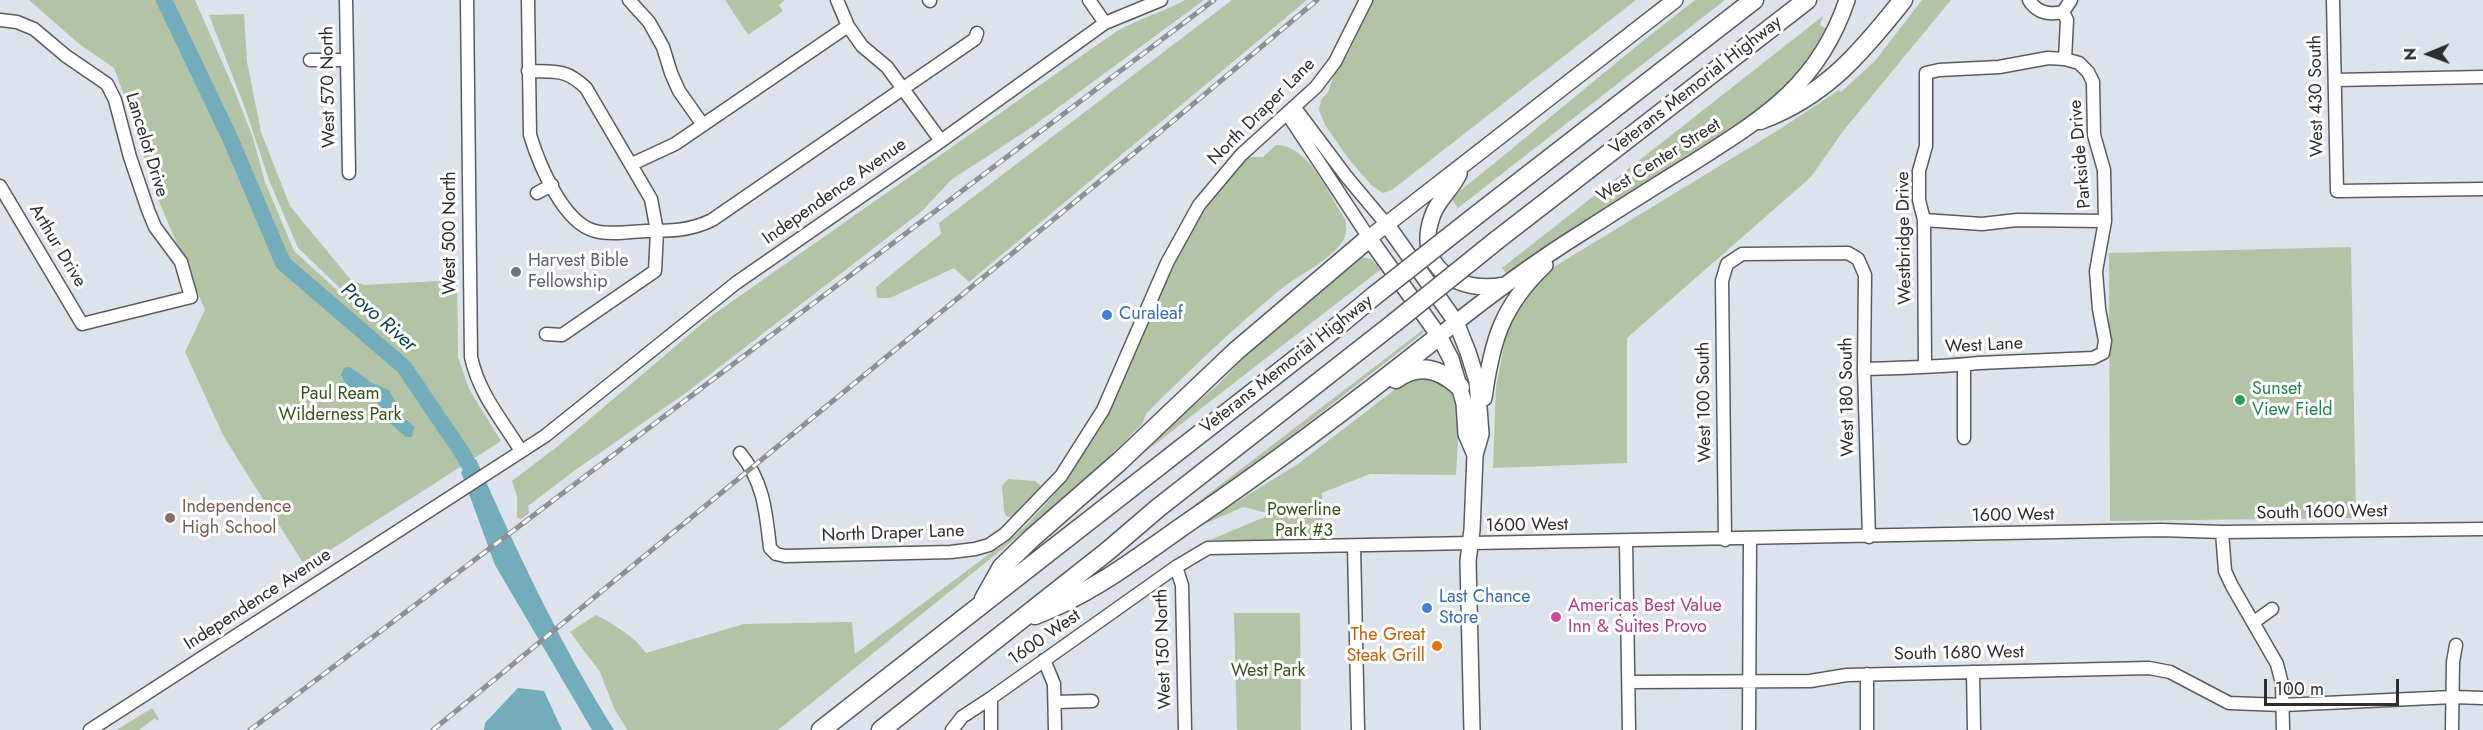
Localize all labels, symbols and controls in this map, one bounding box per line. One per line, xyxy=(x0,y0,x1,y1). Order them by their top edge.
street label: Veterans Memorial Highway xyxy=(1605,12,1787,160)
north arrow xyxy=(2399,24,2459,84)
street label: West 570 North xyxy=(317,26,341,148)
street label: West 430 South xyxy=(2305,35,2329,157)
text: N xyxy=(2399,48,2422,61)
street label: North Draper Lane xyxy=(1204,54,1320,170)
street label: Lancelot Drive xyxy=(120,90,172,200)
street label: Parkside Drive xyxy=(2065,99,2097,209)
street label: West Center Street xyxy=(1593,114,1725,208)
street label: Independence Avenue xyxy=(759,134,911,250)
street label: West 500 North xyxy=(440,171,462,295)
street label: Westbridge Drive xyxy=(1893,171,1917,305)
street label: Arthur Drive xyxy=(24,201,90,291)
place label: Harvest Bible Fellowship xyxy=(528,251,629,294)
marker: Harvest Bible Fellowship xyxy=(509,265,523,279)
water label: Provo River xyxy=(335,279,421,357)
street label: Veterans Memorial Highway xyxy=(1196,291,1378,439)
place label: Curaleaf xyxy=(1119,304,1183,326)
marker: Curaleaf xyxy=(1100,308,1114,322)
street label: West Lane xyxy=(1944,333,2024,359)
street label: West 180 South xyxy=(1836,337,1860,457)
street label: West 100 South xyxy=(1693,342,1717,462)
place label: Sunset View Field xyxy=(2252,379,2333,422)
park label: Paul Ream Wilderness Park xyxy=(278,384,402,426)
marker: Sunset View Field xyxy=(2233,393,2247,407)
place label: Independence High School xyxy=(182,497,291,540)
park label: Powerline Park #3 xyxy=(1267,500,1341,542)
street label: South 1600 West xyxy=(2256,501,2388,525)
street label: 1600 West xyxy=(1971,504,2055,528)
marker: Independence High School xyxy=(163,511,177,525)
street label: 1600 West xyxy=(1485,514,1569,538)
street label: North Draper Lane xyxy=(821,521,965,547)
street label: Independence Avenue xyxy=(181,544,335,656)
place label: Last Chance Store xyxy=(1439,587,1530,630)
street label: West 150 North xyxy=(1151,588,1177,710)
place label: Americas Best Value Inn & Suites Provo xyxy=(1568,596,1722,638)
marker: Last Chance Store xyxy=(1420,601,1434,615)
street label: 1600 West xyxy=(1005,605,1085,671)
marker: Americas Best Value Inn & Suites Provo xyxy=(1549,610,1563,624)
place label: The Great Steak Grill xyxy=(1346,625,1425,668)
marker: The Great Steak Grill xyxy=(1430,639,1444,653)
street label: South 1680 West xyxy=(1894,642,2024,666)
park label: West Park xyxy=(1231,661,1305,683)
scale bar xyxy=(2267,667,2402,705)
text: 100 m xyxy=(2275,676,2324,702)

